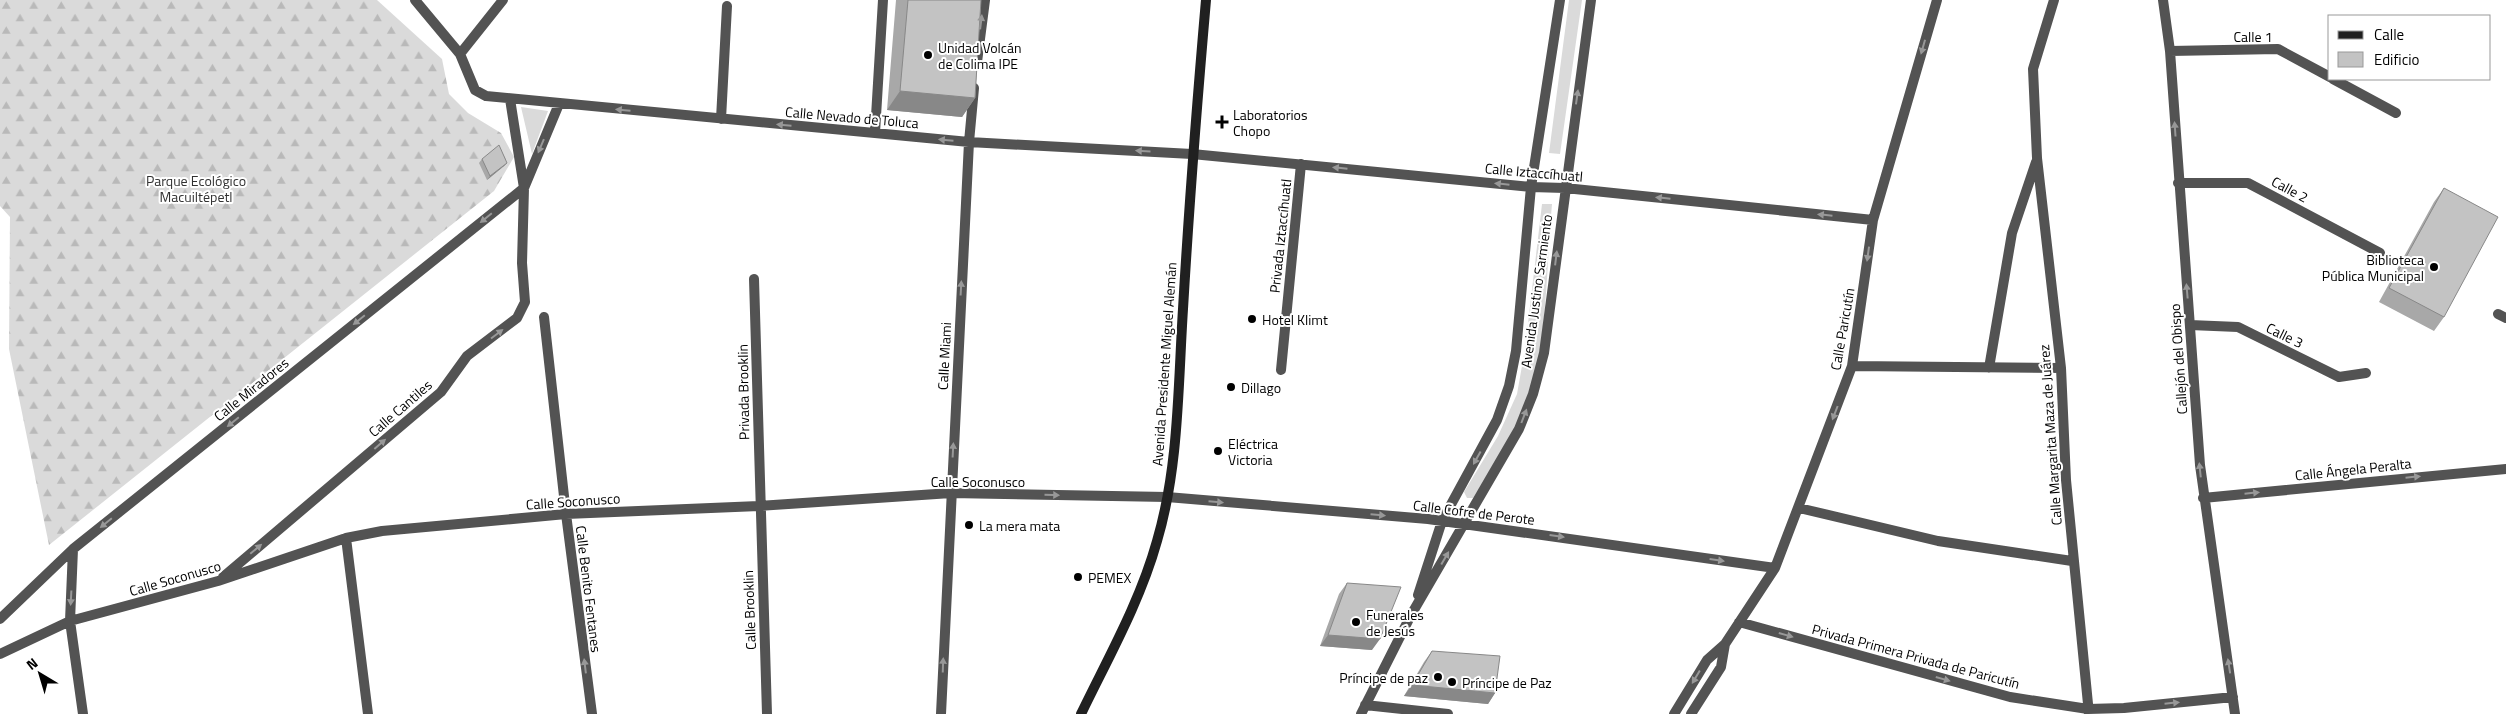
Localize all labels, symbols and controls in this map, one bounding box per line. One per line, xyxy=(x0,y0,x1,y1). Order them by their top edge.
one-way arrow xyxy=(977,13,985,29)
legend xyxy=(2328,15,2491,80)
text: Calle xyxy=(2374,23,2404,46)
street label: Calle 1 xyxy=(2233,26,2273,47)
place label: Unidad Volcán de Colima IPE xyxy=(938,37,1021,74)
one-way arrow xyxy=(1919,39,1927,54)
text: Edificio xyxy=(2374,48,2419,71)
marker: Unidad Volcán de Colima IPE xyxy=(922,49,934,61)
one-way arrow xyxy=(1574,88,1582,104)
street label: Calle Nevado de Toluca xyxy=(784,101,920,133)
place label: Laboratorios Chopo xyxy=(1233,104,1307,141)
one-way arrow xyxy=(614,106,630,114)
marker: Laboratorios Chopo xyxy=(1215,115,1229,129)
one-way arrow xyxy=(2170,120,2178,136)
one-way arrow xyxy=(776,121,792,129)
one-way arrow xyxy=(938,136,954,144)
one-way arrow xyxy=(537,139,545,153)
one-way arrow xyxy=(1135,147,1151,155)
street label: Calle Iztaccíhuatl xyxy=(1484,157,1584,187)
one-way arrow xyxy=(1332,164,1348,172)
park label: Parque Ecológico Macuiltépetl xyxy=(146,170,246,207)
street label: Calle 2 xyxy=(2268,171,2312,207)
street label: Privada Iztaccíhuatl xyxy=(1264,178,1296,294)
one-way arrow xyxy=(1493,180,1509,188)
one-way arrow xyxy=(1655,194,1671,202)
one-way arrow xyxy=(1817,211,1833,219)
one-way arrow xyxy=(480,213,493,224)
street label: Avenida Justino Sarmiento xyxy=(1515,213,1557,369)
one-way arrow xyxy=(1864,247,1872,263)
one-way arrow xyxy=(1552,249,1560,265)
place label: Biblioteca Pública Municipal xyxy=(2322,249,2424,286)
street label: Avenida Presidente Miguel Alemán xyxy=(1146,261,1182,467)
marker: Biblioteca Pública Municipal xyxy=(2428,261,2440,273)
one-way arrow xyxy=(958,280,966,296)
one-way arrow xyxy=(2183,282,2191,298)
street label: Calle Paricutín xyxy=(1824,286,1860,372)
street label: Callejón del Obispo xyxy=(2164,303,2192,415)
place label: Hotel Klimt xyxy=(1262,309,1328,330)
marker: Hotel Klimt xyxy=(1246,313,1258,325)
one-way arrow xyxy=(353,314,366,325)
street label: Calle 3 xyxy=(2263,317,2307,353)
street label: Calle Miami xyxy=(932,322,956,390)
one-way arrow xyxy=(490,328,503,339)
street label: Privada Brooklin xyxy=(732,344,754,440)
street label: Calle Margarita Maza de Juárez xyxy=(2033,344,2067,526)
street label: Calle Miradores xyxy=(209,352,293,426)
street label: Calle Cantiles xyxy=(364,374,436,442)
place label: Dillago xyxy=(1241,377,1281,398)
marker: Dillago xyxy=(1225,381,1237,393)
one-way arrow xyxy=(1830,405,1838,420)
one-way arrow xyxy=(1520,408,1528,423)
one-way arrow xyxy=(226,416,239,427)
place label: Eléctrica Victoria xyxy=(1228,433,1278,470)
one-way arrow xyxy=(373,439,386,450)
one-way arrow xyxy=(949,442,957,458)
marker: Eléctrica Victoria xyxy=(1212,445,1224,457)
one-way arrow xyxy=(1472,451,1481,465)
street label: Calle Ángela Peralta xyxy=(2294,452,2412,486)
one-way arrow xyxy=(2196,462,2204,478)
street label: Calle Soconusco xyxy=(931,471,1025,492)
one-way arrow xyxy=(2406,472,2422,480)
street label: Calle Soconusco xyxy=(525,487,621,515)
one-way arrow xyxy=(2244,489,2260,497)
one-way arrow xyxy=(1044,491,1060,499)
street label: Calle Cofre de Perote xyxy=(1412,494,1536,530)
one-way arrow xyxy=(1208,498,1224,506)
one-way arrow xyxy=(1370,511,1386,519)
place label: La mera mata xyxy=(979,515,1060,536)
one-way arrow xyxy=(100,518,113,529)
marker: La mera mata xyxy=(963,519,975,531)
street label: Calle Benito Fentanes xyxy=(571,524,607,654)
one-way arrow xyxy=(1549,533,1565,541)
one-way arrow xyxy=(249,544,262,555)
one-way arrow xyxy=(1441,550,1449,565)
street label: Calle Soconusco xyxy=(127,555,223,601)
one-way arrow xyxy=(1710,556,1726,564)
place label: PEMEX xyxy=(1088,567,1132,588)
street label: Calle Brooklin xyxy=(737,570,761,650)
marker: PEMEX xyxy=(1072,571,1084,583)
one-way arrow xyxy=(66,590,74,606)
place label: Funerales de Jesús xyxy=(1366,604,1424,641)
marker: Funerales de Jesús xyxy=(1350,616,1362,628)
street label: Privada Primera Privada de Paricutín xyxy=(1810,618,2022,694)
one-way arrow xyxy=(1778,631,1794,639)
north arrow xyxy=(15,649,65,699)
text: N xyxy=(21,652,42,675)
one-way arrow xyxy=(581,657,589,673)
one-way arrow xyxy=(940,657,948,673)
one-way arrow xyxy=(2224,657,2232,673)
place label: Príncipe de paz xyxy=(1339,667,1428,688)
one-way arrow xyxy=(1692,670,1701,683)
marker: Príncipe de paz xyxy=(1432,671,1444,683)
place label: Príncipe de Paz xyxy=(1462,672,1552,693)
one-way arrow xyxy=(1935,675,1950,683)
marker: Príncipe de Paz xyxy=(1446,676,1458,688)
one-way arrow xyxy=(2164,699,2180,707)

